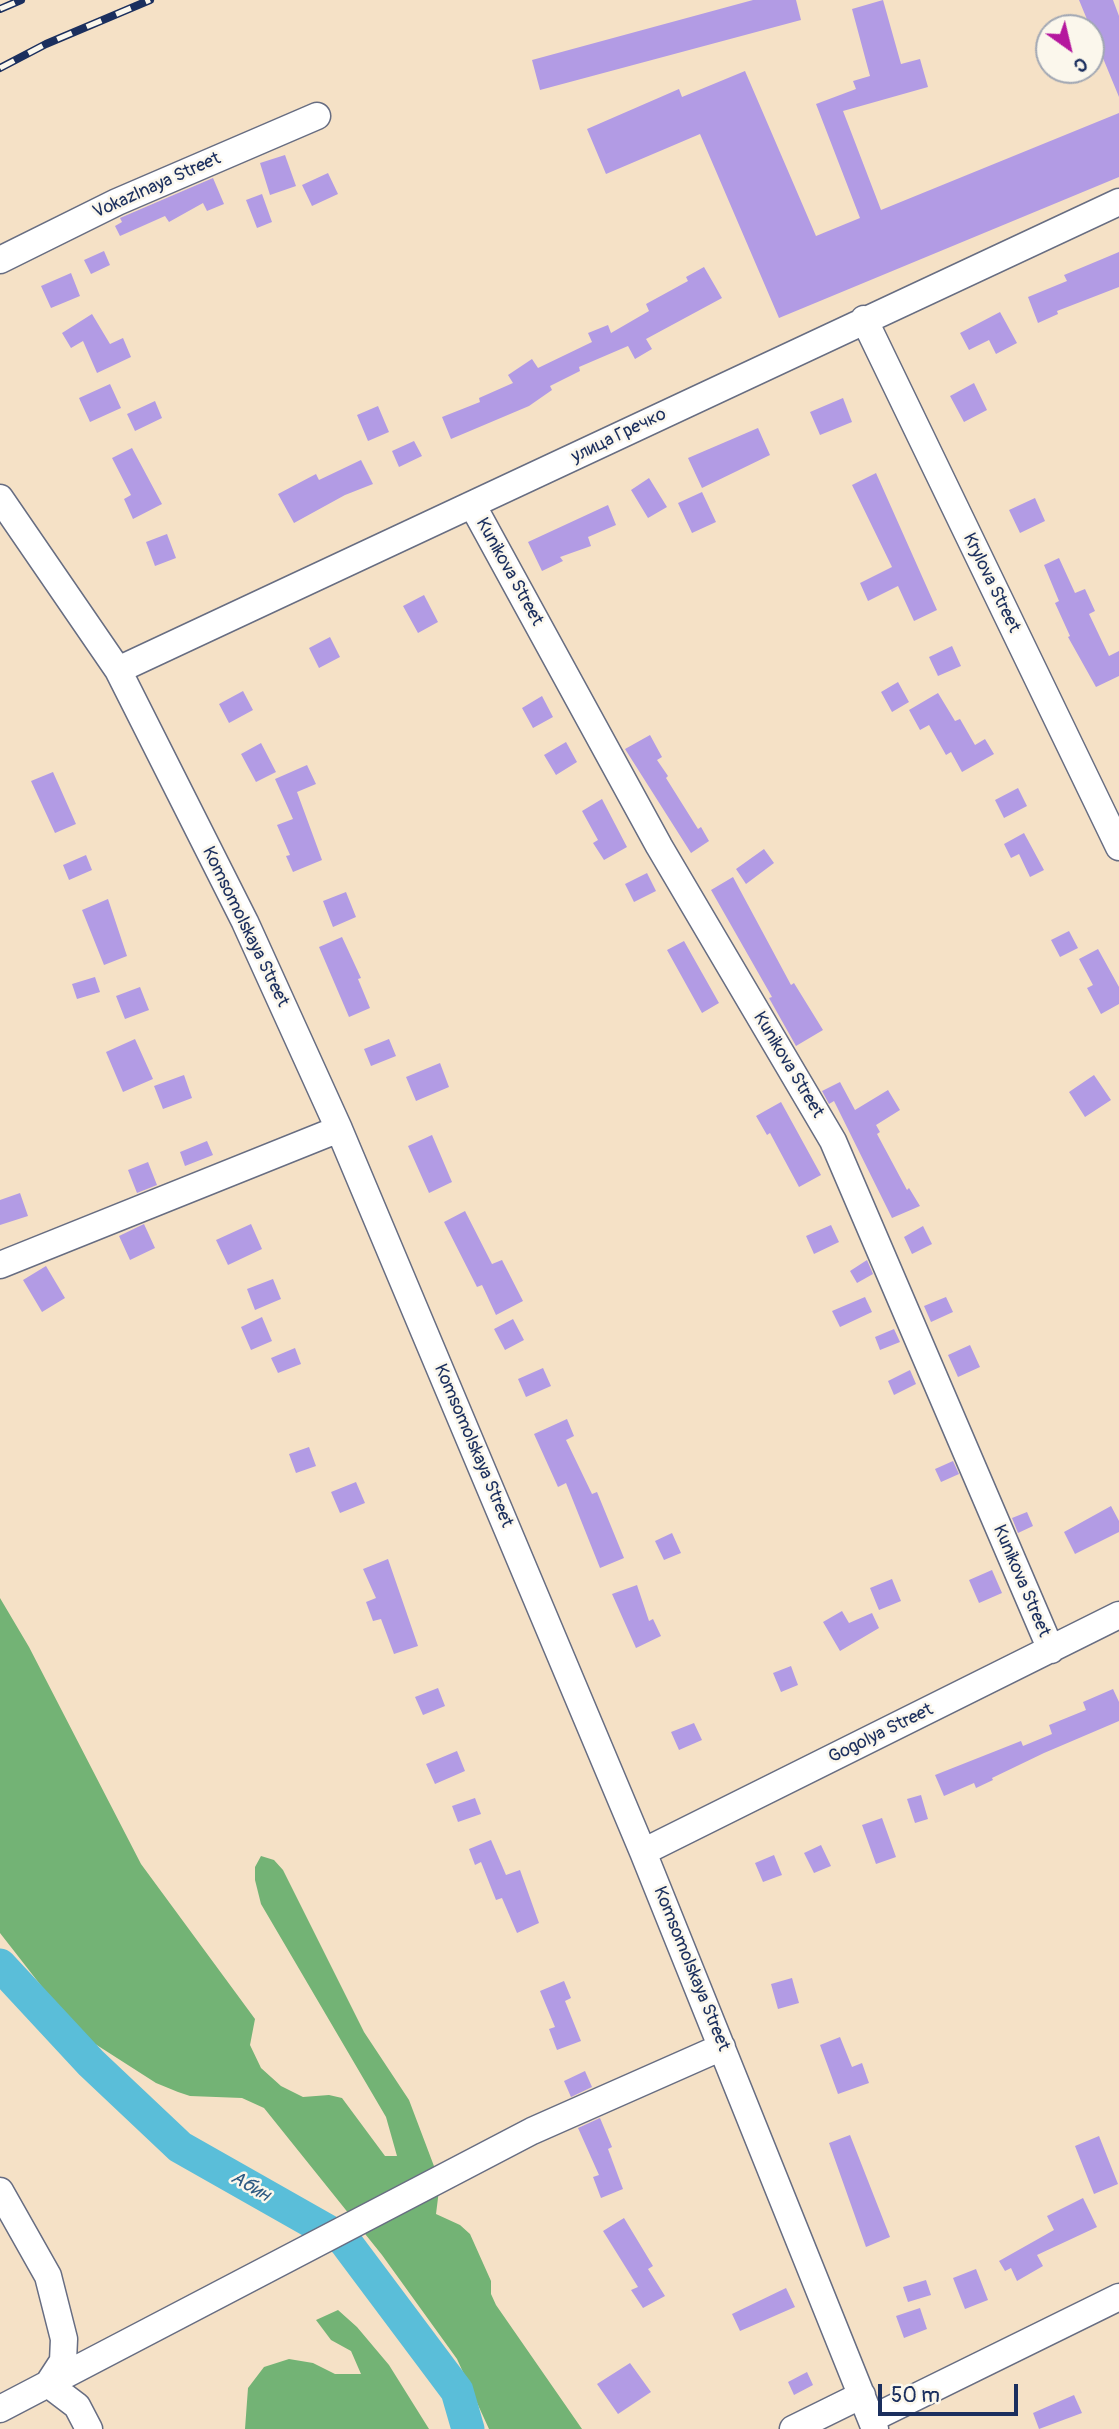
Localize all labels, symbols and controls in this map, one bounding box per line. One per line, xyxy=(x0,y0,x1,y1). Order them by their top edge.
north arrow xyxy=(1035,14,1105,84)
text: С xyxy=(1069,52,1092,78)
street label: Vokazlnaya Street xyxy=(90,148,224,224)
street label: улица Гречко xyxy=(568,404,670,468)
street label: Kunikova Street xyxy=(471,514,547,630)
street label: Krylova Street xyxy=(958,530,1024,636)
street label: Komsomolskaya Street xyxy=(197,843,293,1011)
street label: Kunikova Street xyxy=(748,1008,828,1122)
street label: Komsomolskaya Street xyxy=(429,1361,517,1531)
street label: Kunikova Street xyxy=(988,1522,1054,1640)
street label: Gogolya Street xyxy=(825,1699,937,1769)
street label: Komsomolskaya Street xyxy=(648,1884,734,2054)
water label: Абин xyxy=(226,2167,274,2207)
scale bar xyxy=(881,2370,1021,2414)
text: 50 m xyxy=(891,2382,940,2409)

